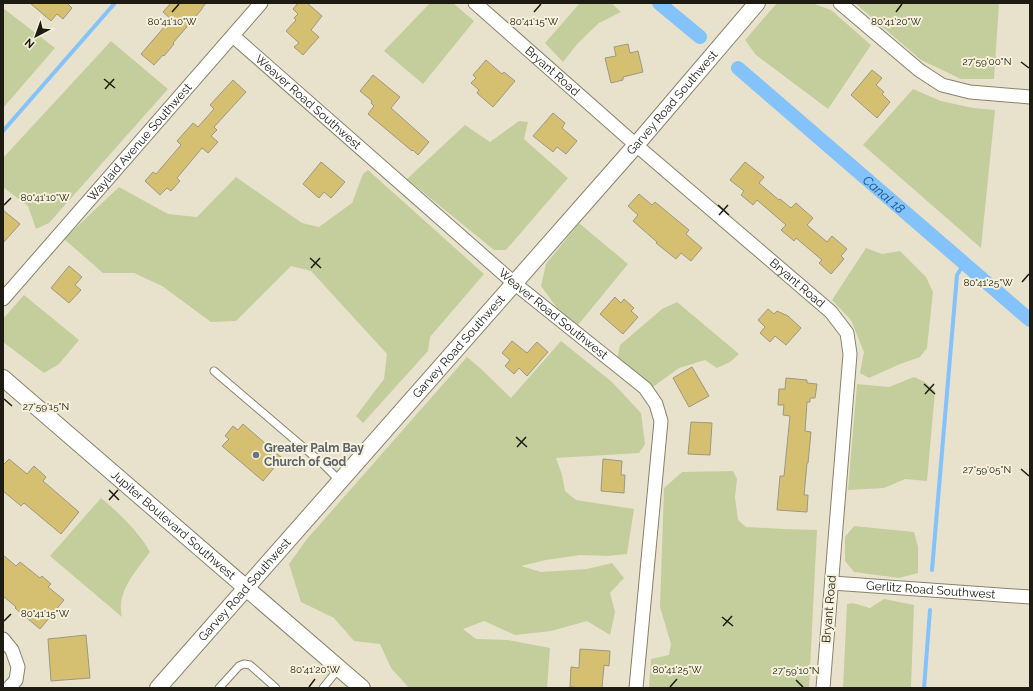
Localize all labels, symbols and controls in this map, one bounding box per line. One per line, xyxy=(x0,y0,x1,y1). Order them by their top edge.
north arrow xyxy=(16,16,56,56)
text: 80°41'10"W xyxy=(148,16,197,27)
text: 80°41'15"W xyxy=(510,16,559,27)
text: 80°41'20"W xyxy=(871,16,921,27)
text: N xyxy=(22,36,37,51)
street label: Bryant Road xyxy=(522,43,582,99)
street label: Garvey Road Southwest xyxy=(624,48,720,158)
street label: Weaver Road Southwest xyxy=(252,52,364,152)
text: 27°59'00"N xyxy=(963,56,1011,67)
street label: Waylaid Avenue Southwest xyxy=(85,80,195,204)
water label: Canal 18 xyxy=(860,172,909,217)
text: 80°41'10"W xyxy=(21,192,70,203)
street label: Bryant Road xyxy=(767,256,828,311)
street label: Weaver Road Southwest xyxy=(496,266,610,362)
text: 80°41'25"W xyxy=(963,277,1013,288)
street label: Garvey Road Southwest xyxy=(410,292,508,401)
text: 27°59'15"N xyxy=(23,401,69,412)
place label: Greater Palm Bay Church of God xyxy=(264,441,364,469)
marker: Greater Palm Bay Church of God xyxy=(251,450,261,460)
text: 27°59'05"N xyxy=(963,464,1011,475)
street label: Jupiter Boulevard Southwest xyxy=(108,468,238,582)
street label: Garvey Road Southwest xyxy=(196,535,294,644)
street label: Bryant Road xyxy=(819,575,839,643)
street label: Gerlitz Road Southwest xyxy=(866,578,996,602)
text: 80°41'15"W xyxy=(21,608,70,619)
text: 80°41'20"W xyxy=(290,664,340,675)
text: 80°41'25"W xyxy=(652,664,702,675)
text: 27°59'10"N xyxy=(772,665,820,676)

